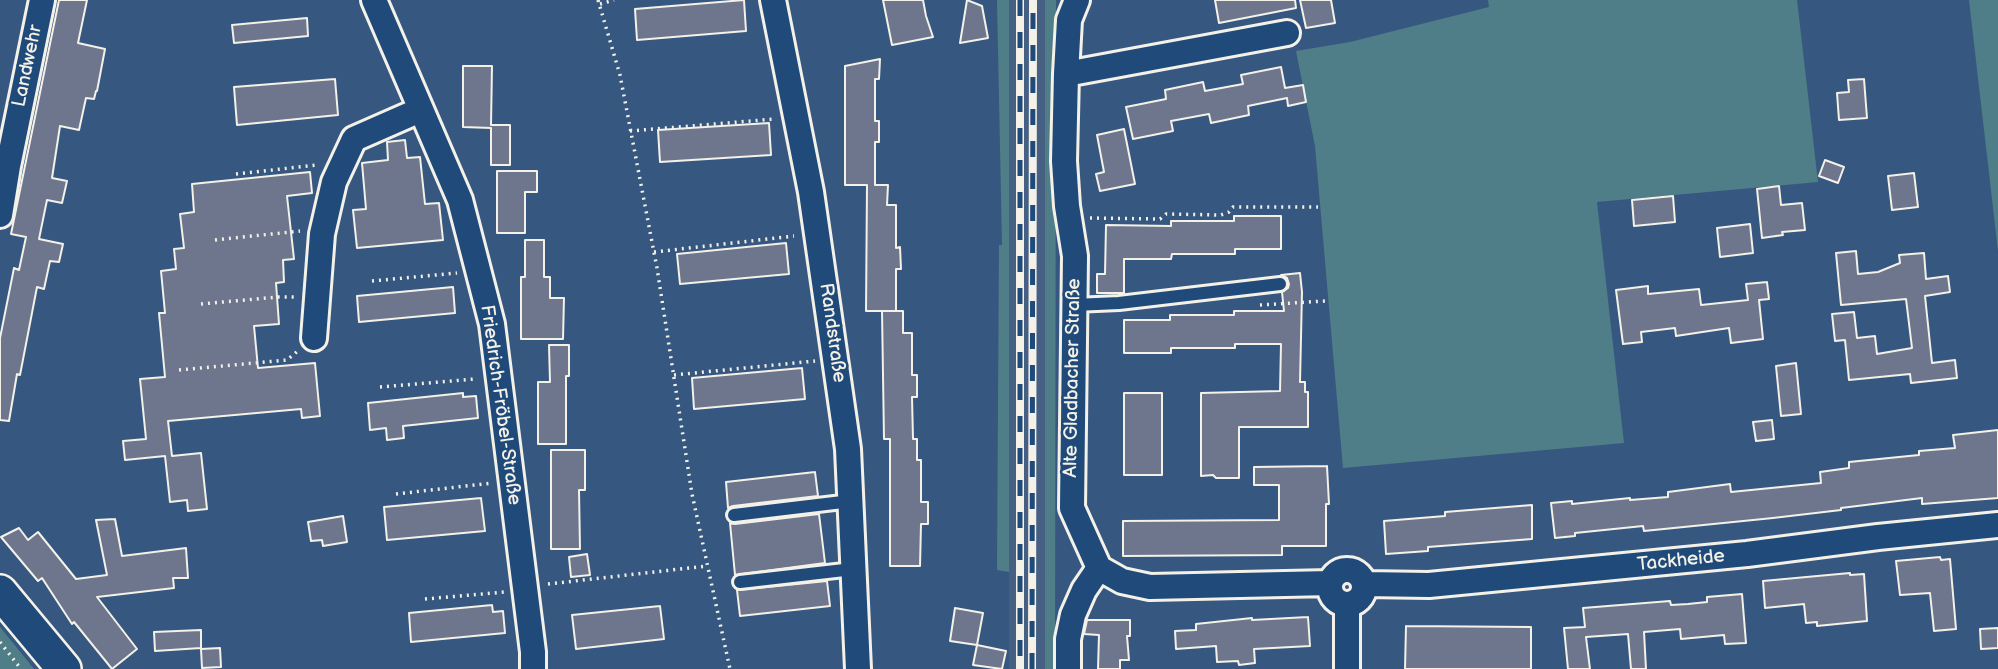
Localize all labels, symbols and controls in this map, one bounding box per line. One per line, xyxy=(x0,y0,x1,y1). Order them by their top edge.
street label: Landwehr xyxy=(8,23,48,109)
street label: Alte Gladbacher Straße xyxy=(1060,278,1086,478)
street label: Randstraße xyxy=(814,282,850,384)
street label: Friedrich-Fröbel-Straße xyxy=(475,304,525,506)
street label: Tackheide xyxy=(1636,545,1726,577)

